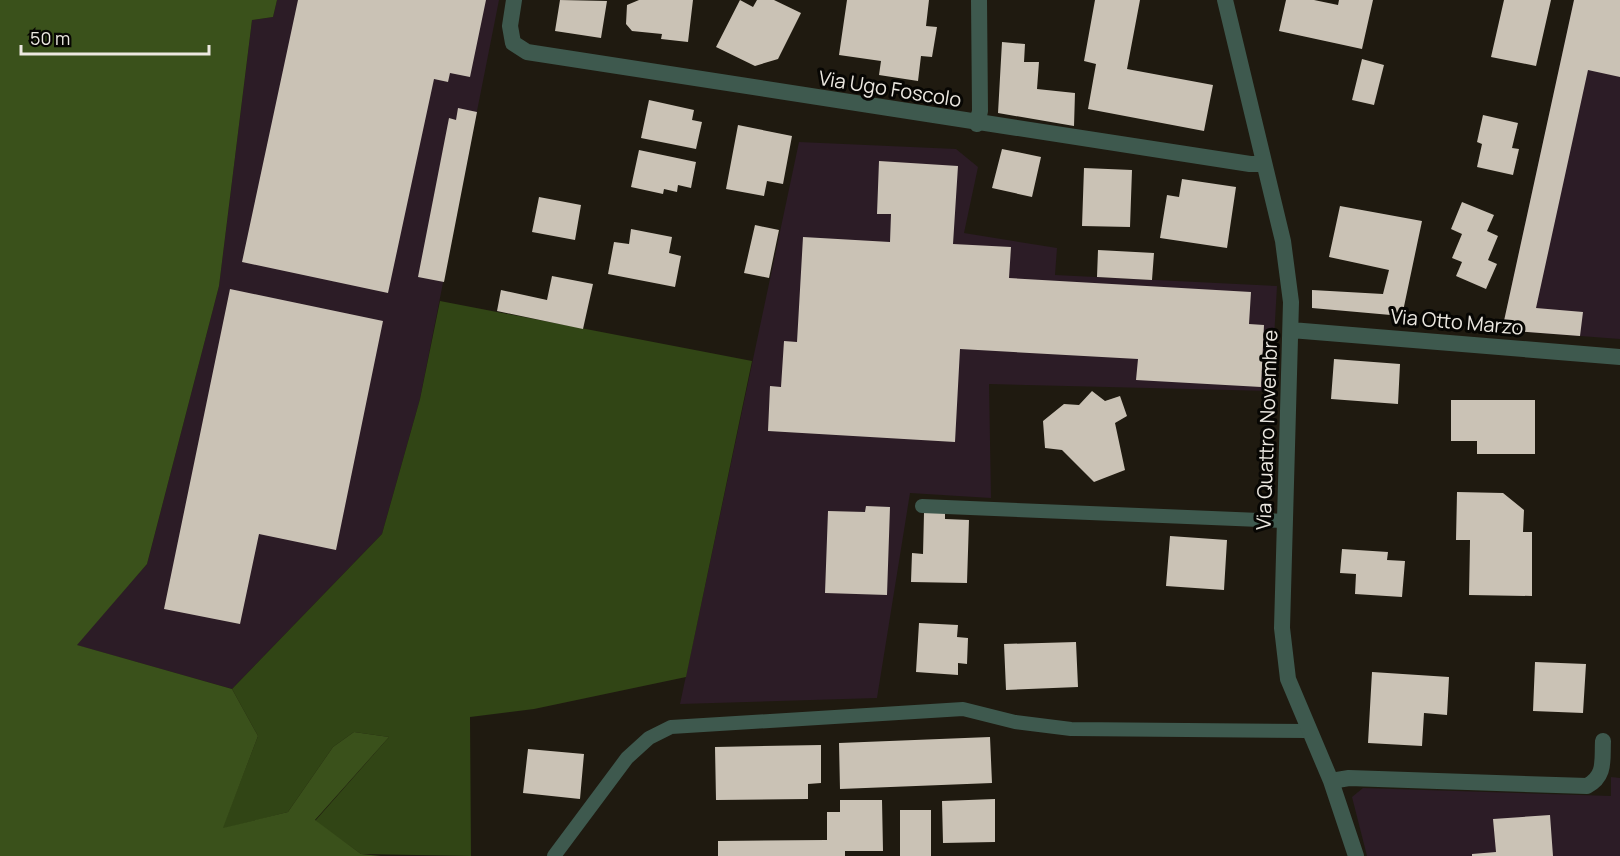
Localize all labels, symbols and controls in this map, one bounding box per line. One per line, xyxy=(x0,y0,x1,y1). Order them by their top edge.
scale bar xyxy=(21,18,208,56)
text: 50 m xyxy=(30,26,70,50)
street label: Via Ugo Foscolo xyxy=(817,64,964,113)
street label: Via Otto Marzo xyxy=(1389,302,1525,341)
street label: Via Quattro Novembre xyxy=(1250,329,1283,531)

